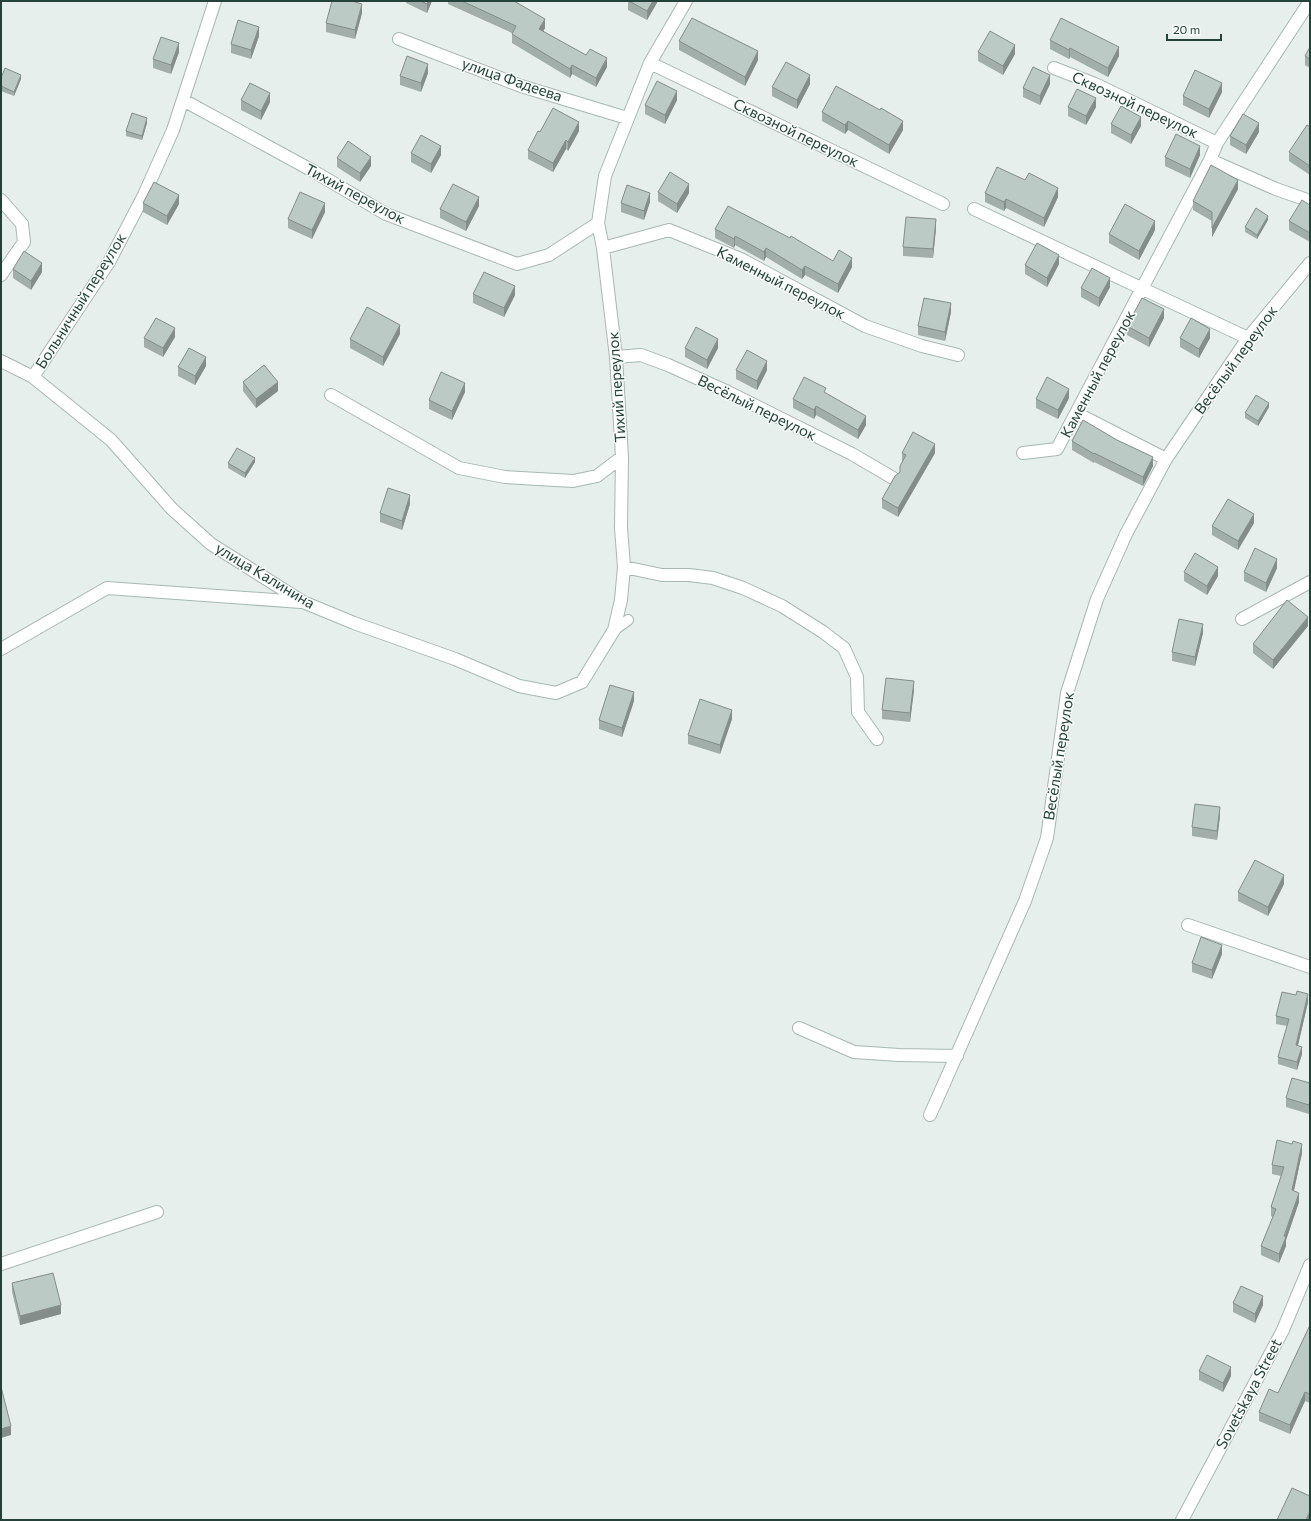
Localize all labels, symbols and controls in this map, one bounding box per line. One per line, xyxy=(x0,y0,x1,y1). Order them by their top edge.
scale bar xyxy=(1167,16,1221,42)
text: 20 m xyxy=(1173,22,1200,36)
street label: улица Фадеева xyxy=(460,53,565,105)
street label: Сквозной переулок xyxy=(1069,67,1201,141)
street label: Сквозной переулок xyxy=(731,94,862,170)
street label: Тихий переулок xyxy=(302,159,409,227)
street label: Больничный переулок xyxy=(31,229,129,372)
street label: Каменный переулок xyxy=(714,242,849,322)
street label: Весёлый переулок xyxy=(1190,302,1281,417)
street label: Каменный переулок xyxy=(1056,307,1138,440)
street label: Тихий переулок xyxy=(603,331,629,443)
street label: Весёлый переулок xyxy=(695,371,820,444)
street label: улица Калинина xyxy=(213,538,318,612)
street label: Весёлый переулок xyxy=(1039,690,1077,821)
street label: Sovetskaya Street xyxy=(1211,1335,1285,1452)

